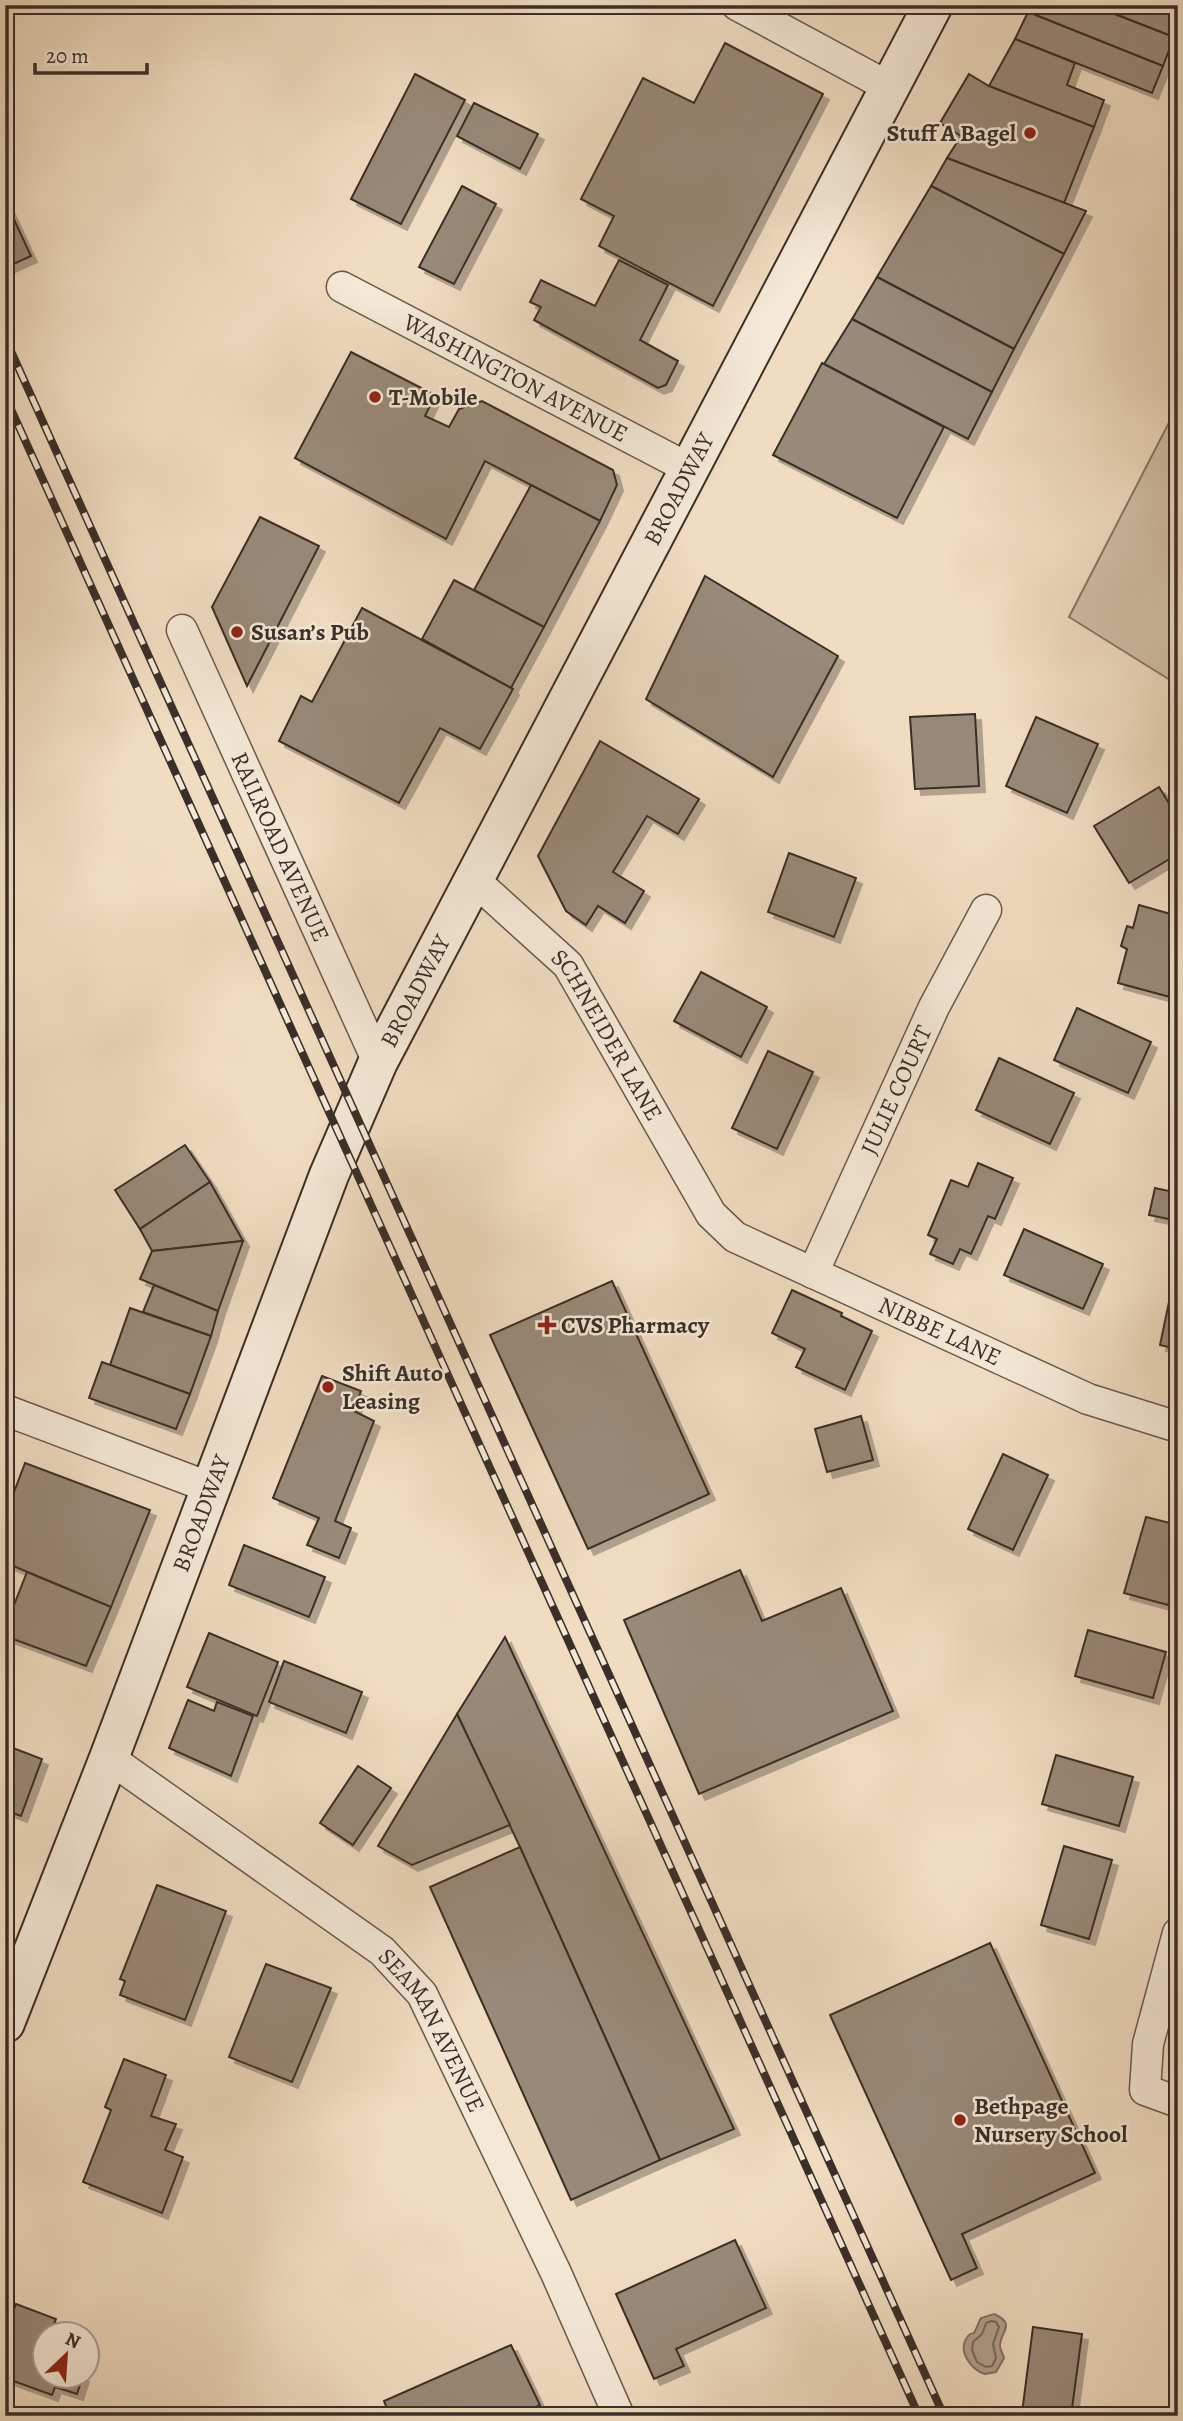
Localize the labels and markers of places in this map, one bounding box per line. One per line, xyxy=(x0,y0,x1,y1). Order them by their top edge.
place label: Stuff A Bagel xyxy=(887,117,1017,149)
marker: Stuff A Bagel xyxy=(1022,125,1038,141)
place label: T-Mobile xyxy=(389,381,478,413)
marker: T-Mobile xyxy=(367,389,383,405)
place label: Susan’s Pub xyxy=(251,616,369,648)
marker: Susan’s Pub xyxy=(229,624,245,640)
place label: CVS Pharmacy xyxy=(561,1309,710,1341)
marker: CVS Pharmacy xyxy=(539,1317,555,1333)
place label: Shift Auto Leasing xyxy=(342,1357,443,1417)
marker: Shift Auto Leasing xyxy=(320,1379,336,1395)
place label: Bethpage Nursery School xyxy=(974,2090,1128,2150)
marker: Bethpage Nursery School xyxy=(952,2112,968,2128)

